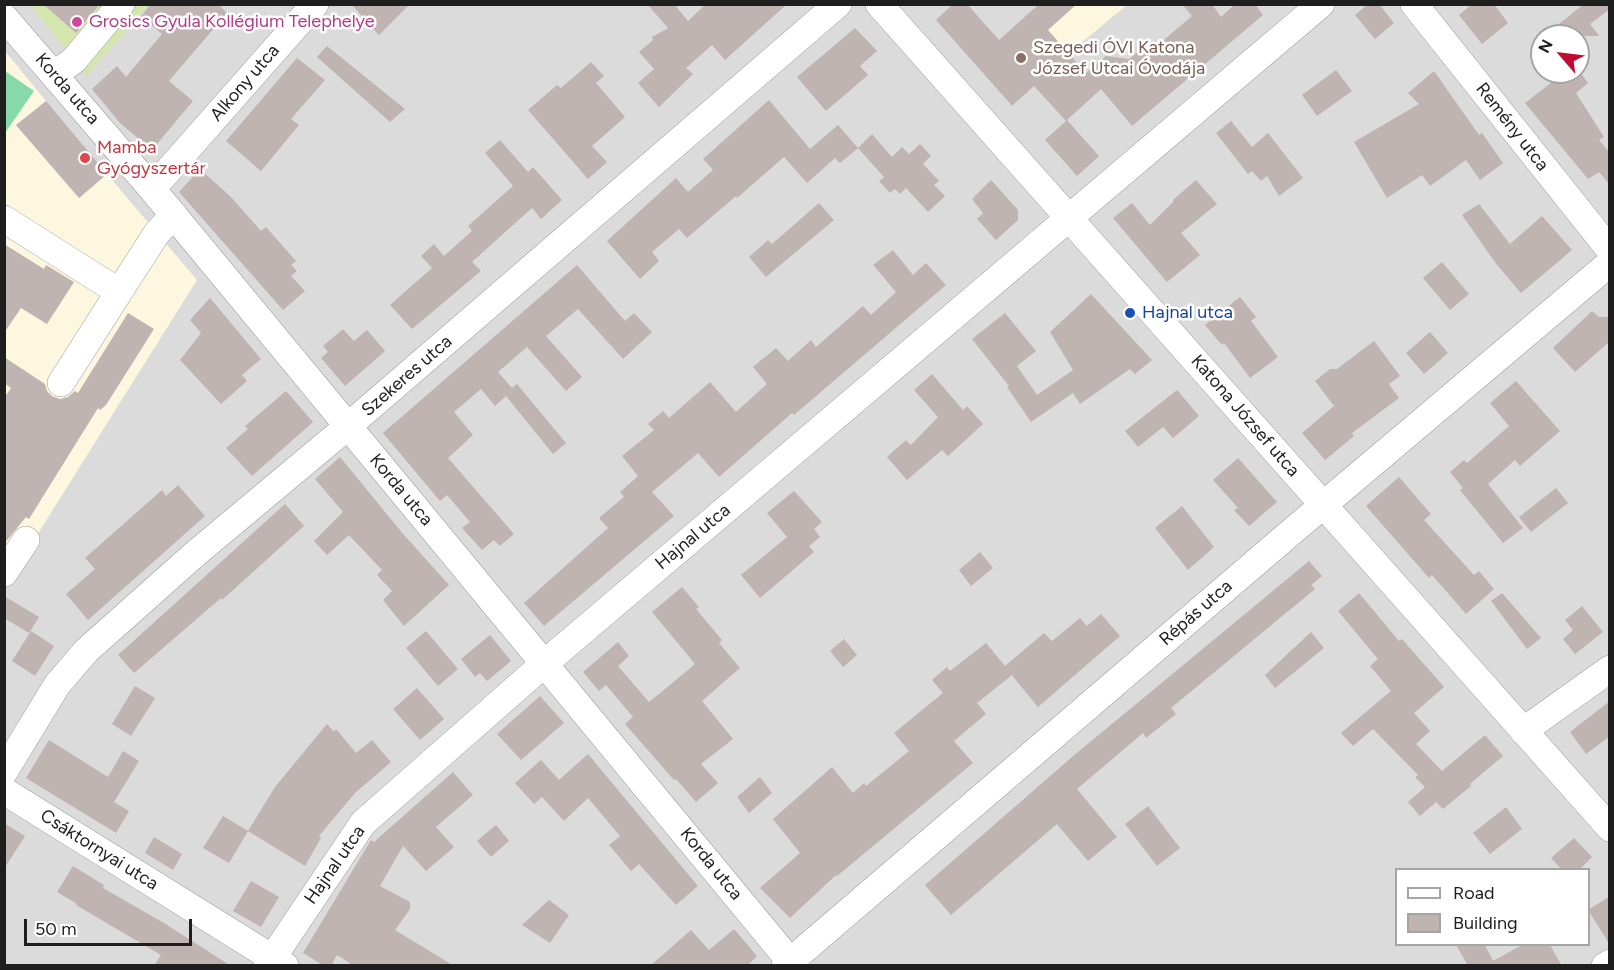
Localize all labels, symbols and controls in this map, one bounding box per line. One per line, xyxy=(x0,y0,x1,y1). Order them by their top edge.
place label: Grosics Gyula Kollégium Telephelye xyxy=(89,11,375,33)
marker: Grosics Gyula Kollégium Telephelye xyxy=(70,15,84,29)
north arrow xyxy=(1530,24,1590,84)
text: N xyxy=(1534,36,1557,56)
place label: Szegedi ÓVI Katona József Utcai Óvodája xyxy=(1033,37,1205,80)
street label: Alkony utca xyxy=(206,40,284,126)
street label: Korda utca xyxy=(30,49,104,129)
marker: Szegedi ÓVI Katona József Utcai Óvodája xyxy=(1014,51,1028,65)
street label: Remény utca xyxy=(1471,79,1553,175)
place label: Mamba Gyógyszertár xyxy=(97,137,206,180)
marker: Mamba Gyógyszertár xyxy=(78,151,92,165)
place label: Hajnal utca xyxy=(1142,302,1233,324)
marker: Hajnal utca xyxy=(1123,306,1137,320)
street label: Szekeres utca xyxy=(357,331,457,421)
street label: Katona József utca xyxy=(1186,351,1304,481)
street label: Korda utca xyxy=(365,450,437,530)
street label: Hajnal utca xyxy=(651,500,735,574)
street label: Répás utca xyxy=(1155,576,1237,650)
street label: Csáktornyai utca xyxy=(36,805,162,895)
street label: Hajnal utca xyxy=(300,822,370,908)
street label: Korda utca xyxy=(675,823,747,905)
legend xyxy=(1395,868,1590,946)
text: Road xyxy=(1453,882,1494,904)
scale bar xyxy=(27,907,195,945)
text: Building xyxy=(1453,912,1518,934)
text: 50 m xyxy=(35,918,77,940)

